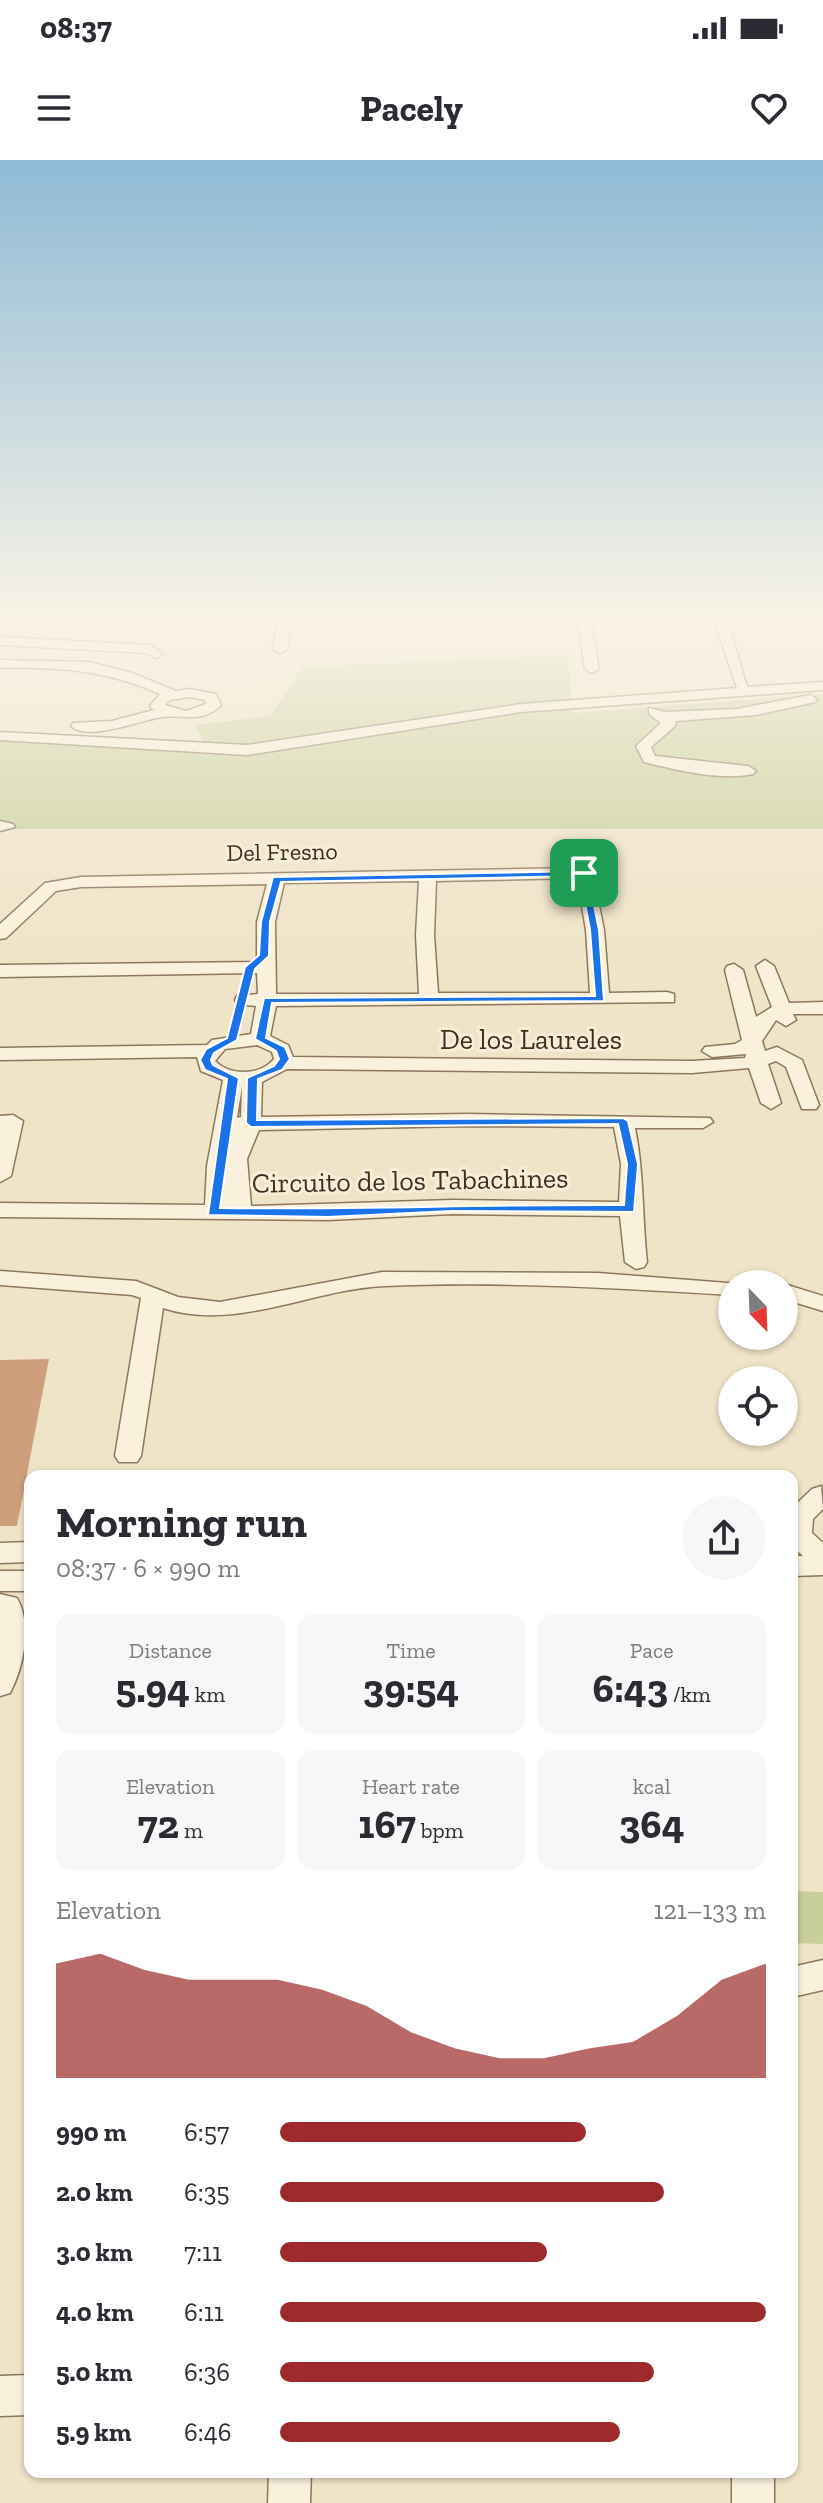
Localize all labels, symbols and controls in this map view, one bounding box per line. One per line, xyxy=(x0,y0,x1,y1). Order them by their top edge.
text: 08:37 xyxy=(40,10,112,46)
icon: menu xyxy=(32,86,76,130)
icon: heart xyxy=(747,86,791,130)
text: Pacely xyxy=(360,87,463,130)
street label: Del Fresno xyxy=(226,836,338,867)
pin xyxy=(550,839,618,907)
icon: arrive xyxy=(562,851,606,895)
street label: De los Laureles xyxy=(440,1023,622,1056)
street label: Circuito de los Tabachines xyxy=(251,1161,569,1200)
north arrow xyxy=(718,1270,798,1350)
map controls xyxy=(718,1270,798,1446)
button: locate xyxy=(718,1366,798,1446)
text: Morning run xyxy=(56,1495,307,1548)
button: share xyxy=(682,1496,766,1580)
text: 08:37 · 6 × 990 m xyxy=(56,1552,240,1584)
text: Distance xyxy=(129,1637,212,1664)
text: Time xyxy=(386,1637,436,1664)
text: Pace xyxy=(630,1637,673,1664)
text: 5.94 xyxy=(116,1664,190,1712)
text: 39:54 xyxy=(363,1664,459,1712)
text: 6:43 xyxy=(592,1664,668,1712)
text: km xyxy=(190,1681,225,1708)
text: /km xyxy=(668,1681,711,1708)
text: Elevation xyxy=(126,1773,215,1800)
text: Heart rate xyxy=(362,1773,460,1800)
text: kcal xyxy=(633,1773,671,1800)
text: 72 xyxy=(138,1800,179,1848)
text: 167 xyxy=(358,1800,416,1848)
text: 364 xyxy=(619,1800,684,1848)
text: m xyxy=(179,1817,203,1844)
text: bpm xyxy=(416,1817,464,1844)
text: Elevation xyxy=(56,1894,161,1926)
text: 121–133 m xyxy=(653,1894,766,1926)
text: 990 m xyxy=(56,2116,126,2148)
text: 6:57 xyxy=(184,2116,229,2148)
text: 2.0 km xyxy=(56,2176,133,2208)
text: 6:35 xyxy=(184,2176,230,2208)
text: 3.0 km xyxy=(56,2236,133,2268)
text: 7:11 xyxy=(184,2236,222,2268)
text: 4.0 km xyxy=(56,2296,134,2328)
text: 6:11 xyxy=(184,2296,224,2328)
text: 5.0 km xyxy=(56,2356,133,2388)
text: 6:36 xyxy=(184,2356,230,2388)
text: 5.9 km xyxy=(56,2416,131,2448)
text: 6:46 xyxy=(184,2416,231,2448)

